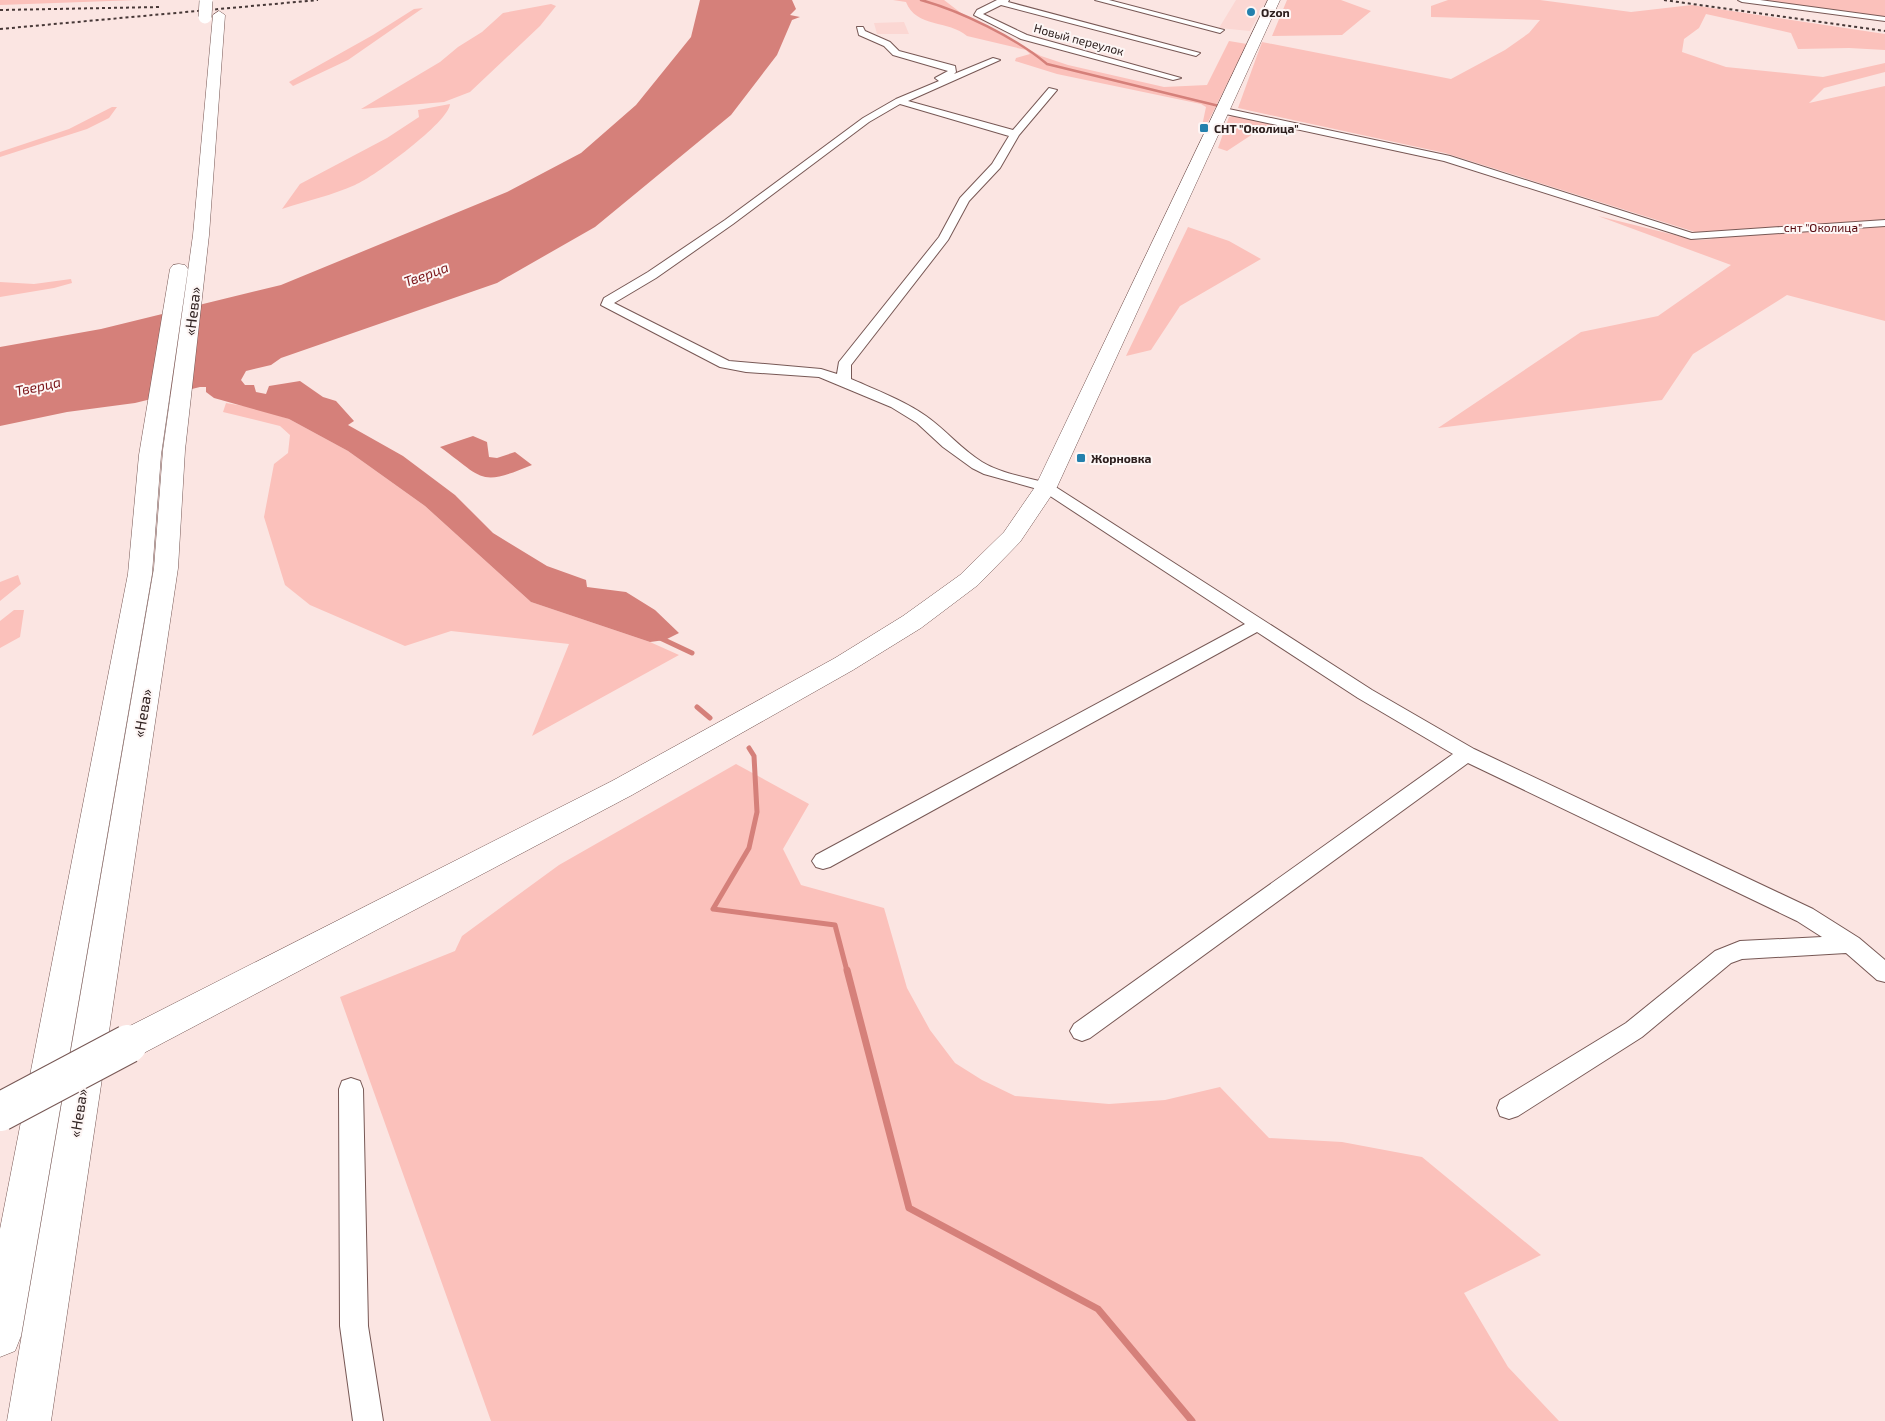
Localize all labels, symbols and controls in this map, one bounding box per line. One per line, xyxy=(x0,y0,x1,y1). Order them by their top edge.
place label: Ozon xyxy=(1261,5,1290,19)
marker: Ozon xyxy=(1245,6,1257,18)
street label: Новый переулок xyxy=(1032,20,1126,59)
place label: СНТ "Околица" xyxy=(1214,121,1299,135)
marker: СНТ "Околица" xyxy=(1198,122,1210,134)
park label: снт "Околица" xyxy=(1784,220,1862,234)
water label: Тверца xyxy=(401,258,451,290)
street label: «Нева» xyxy=(180,285,204,337)
water label: Тверца xyxy=(14,373,62,399)
place label: Жорновка xyxy=(1091,451,1152,465)
marker: Жорновка xyxy=(1075,452,1087,464)
street label: «Нева» xyxy=(129,687,155,739)
street label: «Нева» xyxy=(65,1087,91,1139)

